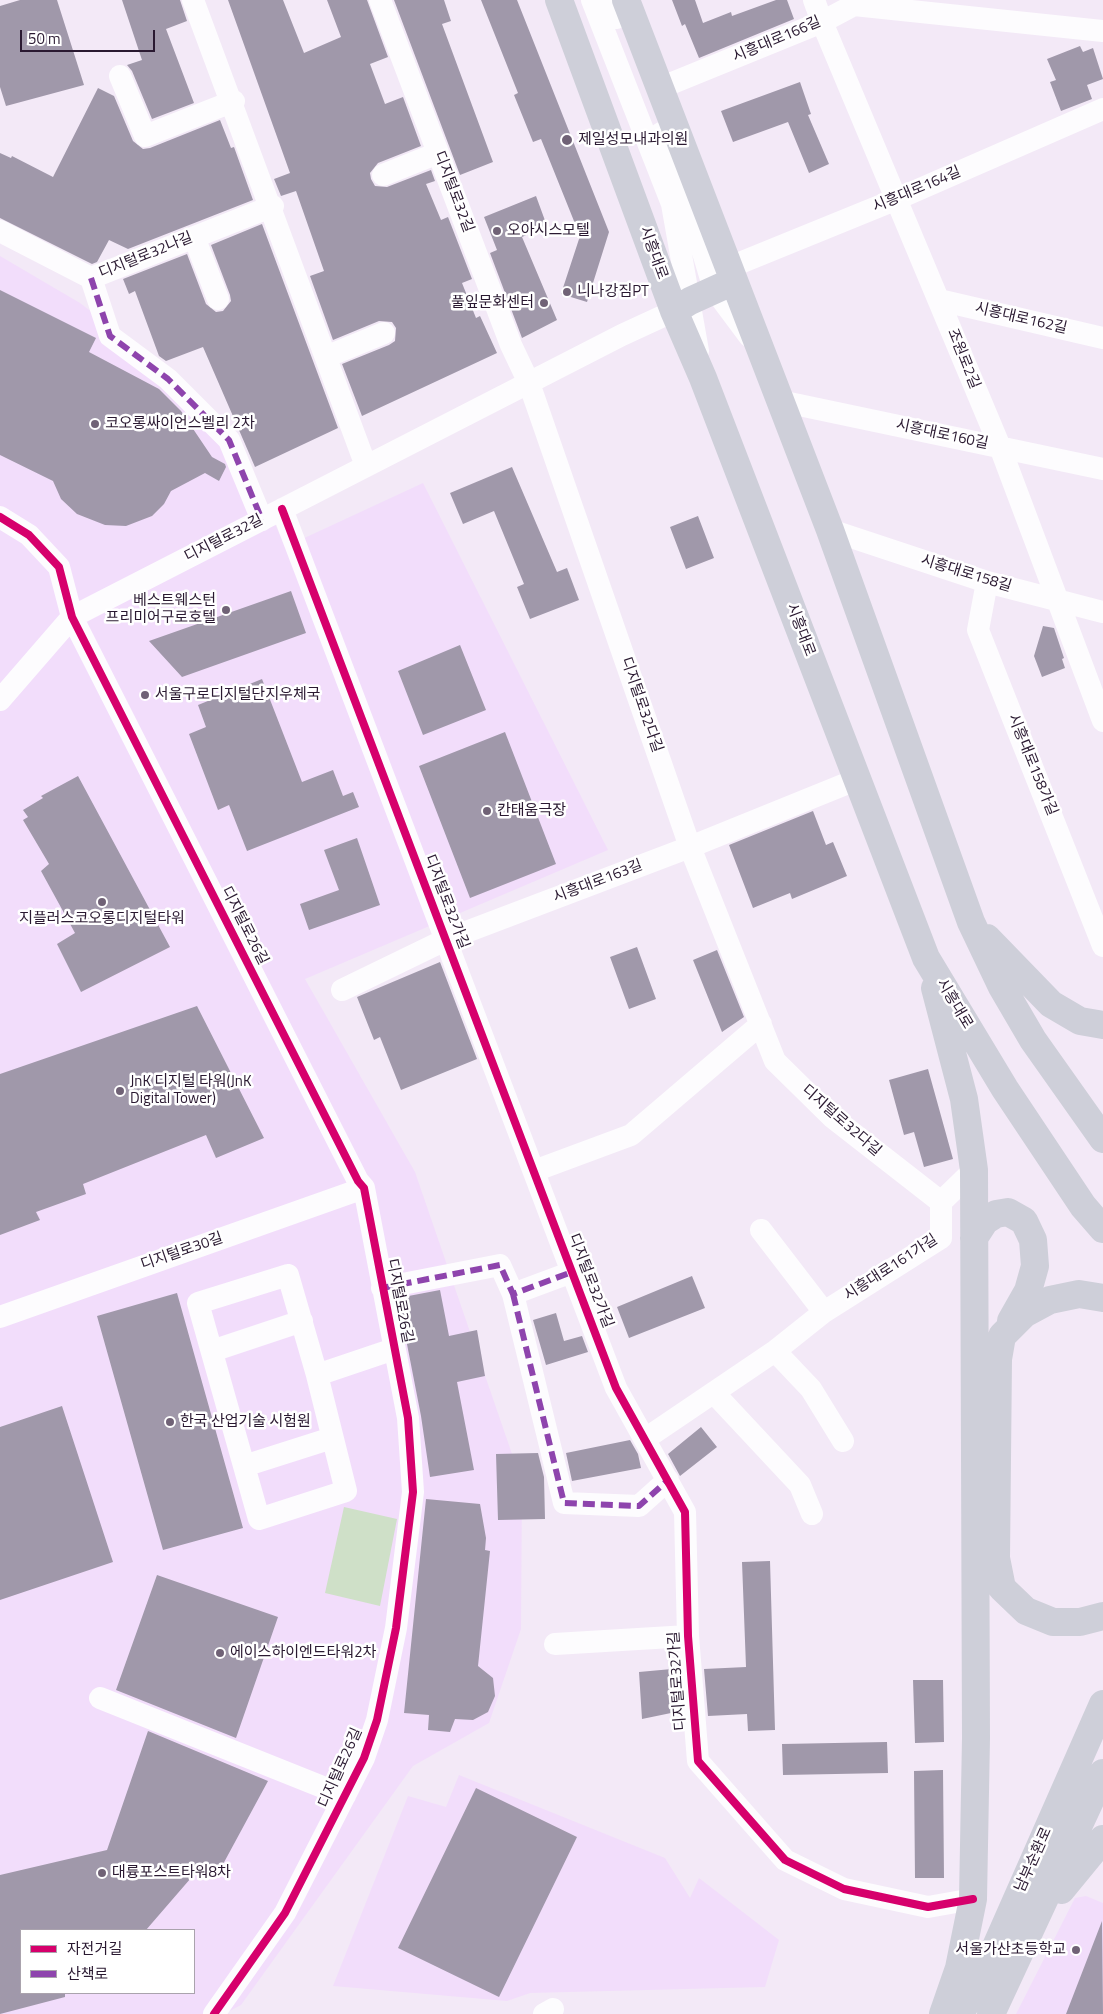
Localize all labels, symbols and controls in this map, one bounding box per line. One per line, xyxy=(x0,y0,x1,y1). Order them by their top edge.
street label: 시흥대로166길 xyxy=(730,13,824,67)
scale bar xyxy=(22,20,158,52)
text: 50 m xyxy=(28,27,61,50)
place label: 제일성모내과의원 xyxy=(578,131,688,149)
marker: 제일성모내과의원 xyxy=(560,133,574,147)
street label: 디지털로32길 xyxy=(429,149,477,235)
street label: 시흥대로164길 xyxy=(870,163,964,217)
place label: 오아시스모텔 xyxy=(507,222,590,240)
street label: 시흥대로 xyxy=(635,224,671,282)
marker: 오아시스모텔 xyxy=(491,225,503,237)
street label: 디지털로32나길 xyxy=(96,229,196,283)
place label: 니나강짐PT xyxy=(577,283,649,301)
marker: 니나강짐PT xyxy=(561,286,573,298)
place label: 풀잎문화센터 xyxy=(451,294,534,312)
marker: 풀잎문화센터 xyxy=(538,297,550,309)
street label: 시흥대로162길 xyxy=(973,300,1069,338)
street label: 조원로2길 xyxy=(943,326,983,392)
place label: 코오롱싸이언스벨리 2차 xyxy=(105,415,255,433)
street label: 시흥대로160길 xyxy=(894,416,990,454)
marker: 코오롱싸이언스벨리 2차 xyxy=(89,418,101,430)
street label: 디지털로32길 xyxy=(182,512,266,566)
street label: 시흥대로158길 xyxy=(918,552,1014,596)
place label: 베스트웨스턴 프리미어구로호텔 xyxy=(106,592,216,627)
street label: 시흥대로 xyxy=(782,601,818,659)
marker: 베스트웨스턴 프리미어구로호텔 xyxy=(220,604,232,616)
street label: 디지털로32다길 xyxy=(616,655,666,755)
place label: 서울구로디지털단지우체국 xyxy=(155,686,321,704)
marker: 서울구로디지털단지우체국 xyxy=(139,689,151,701)
street label: 시흥대로158가길 xyxy=(1003,712,1061,818)
place label: 칸태움극장 xyxy=(497,802,566,820)
marker: 칸태움극장 xyxy=(481,805,493,817)
street label: 디지털로32가길 xyxy=(420,852,472,952)
street label: 시흥대로163길 xyxy=(551,857,645,907)
street label: 디지털로26길 xyxy=(217,884,271,968)
marker: 지플러스코오롱디지털타워 xyxy=(96,896,108,908)
place label: 지플러스코오롱디지털타워 xyxy=(19,910,185,928)
street label: 시흥대로 xyxy=(932,976,976,1032)
place label: JnK 디지털 타워(JnK Digital Tower) xyxy=(130,1073,251,1108)
street label: 디지털로32다길 xyxy=(798,1082,884,1160)
marker: JnK 디지털 타워(JnK Digital Tower) xyxy=(114,1085,126,1097)
street label: 디지털로30길 xyxy=(139,1230,225,1274)
street label: 디지털로32가길 xyxy=(564,1231,616,1331)
street label: 시흥대로161가길 xyxy=(841,1231,941,1305)
street label: 디지털로26길 xyxy=(382,1257,416,1345)
place label: 한국 산업기술 시험원 xyxy=(180,1413,311,1431)
marker: 한국 산업기술 시험원 xyxy=(164,1416,176,1428)
street label: 디지털로32가길 xyxy=(666,1631,690,1731)
place label: 에이스하이엔드타워2차 xyxy=(230,1644,376,1662)
marker: 에이스하이엔드타워2차 xyxy=(214,1647,226,1659)
street label: 디지털로26길 xyxy=(315,1725,367,1811)
street label: 남부순환로 xyxy=(1012,1825,1056,1895)
place label: 대륭포스트타워8차 xyxy=(112,1864,231,1882)
marker: 대륭포스트타워8차 xyxy=(96,1867,108,1879)
legend xyxy=(20,1929,195,1994)
text: 자전거길 xyxy=(67,1937,122,1960)
place label: 서울가산초등학교 xyxy=(956,1941,1066,1959)
marker: 서울가산초등학교 xyxy=(1070,1944,1082,1956)
text: 산책로 xyxy=(67,1962,108,1985)

